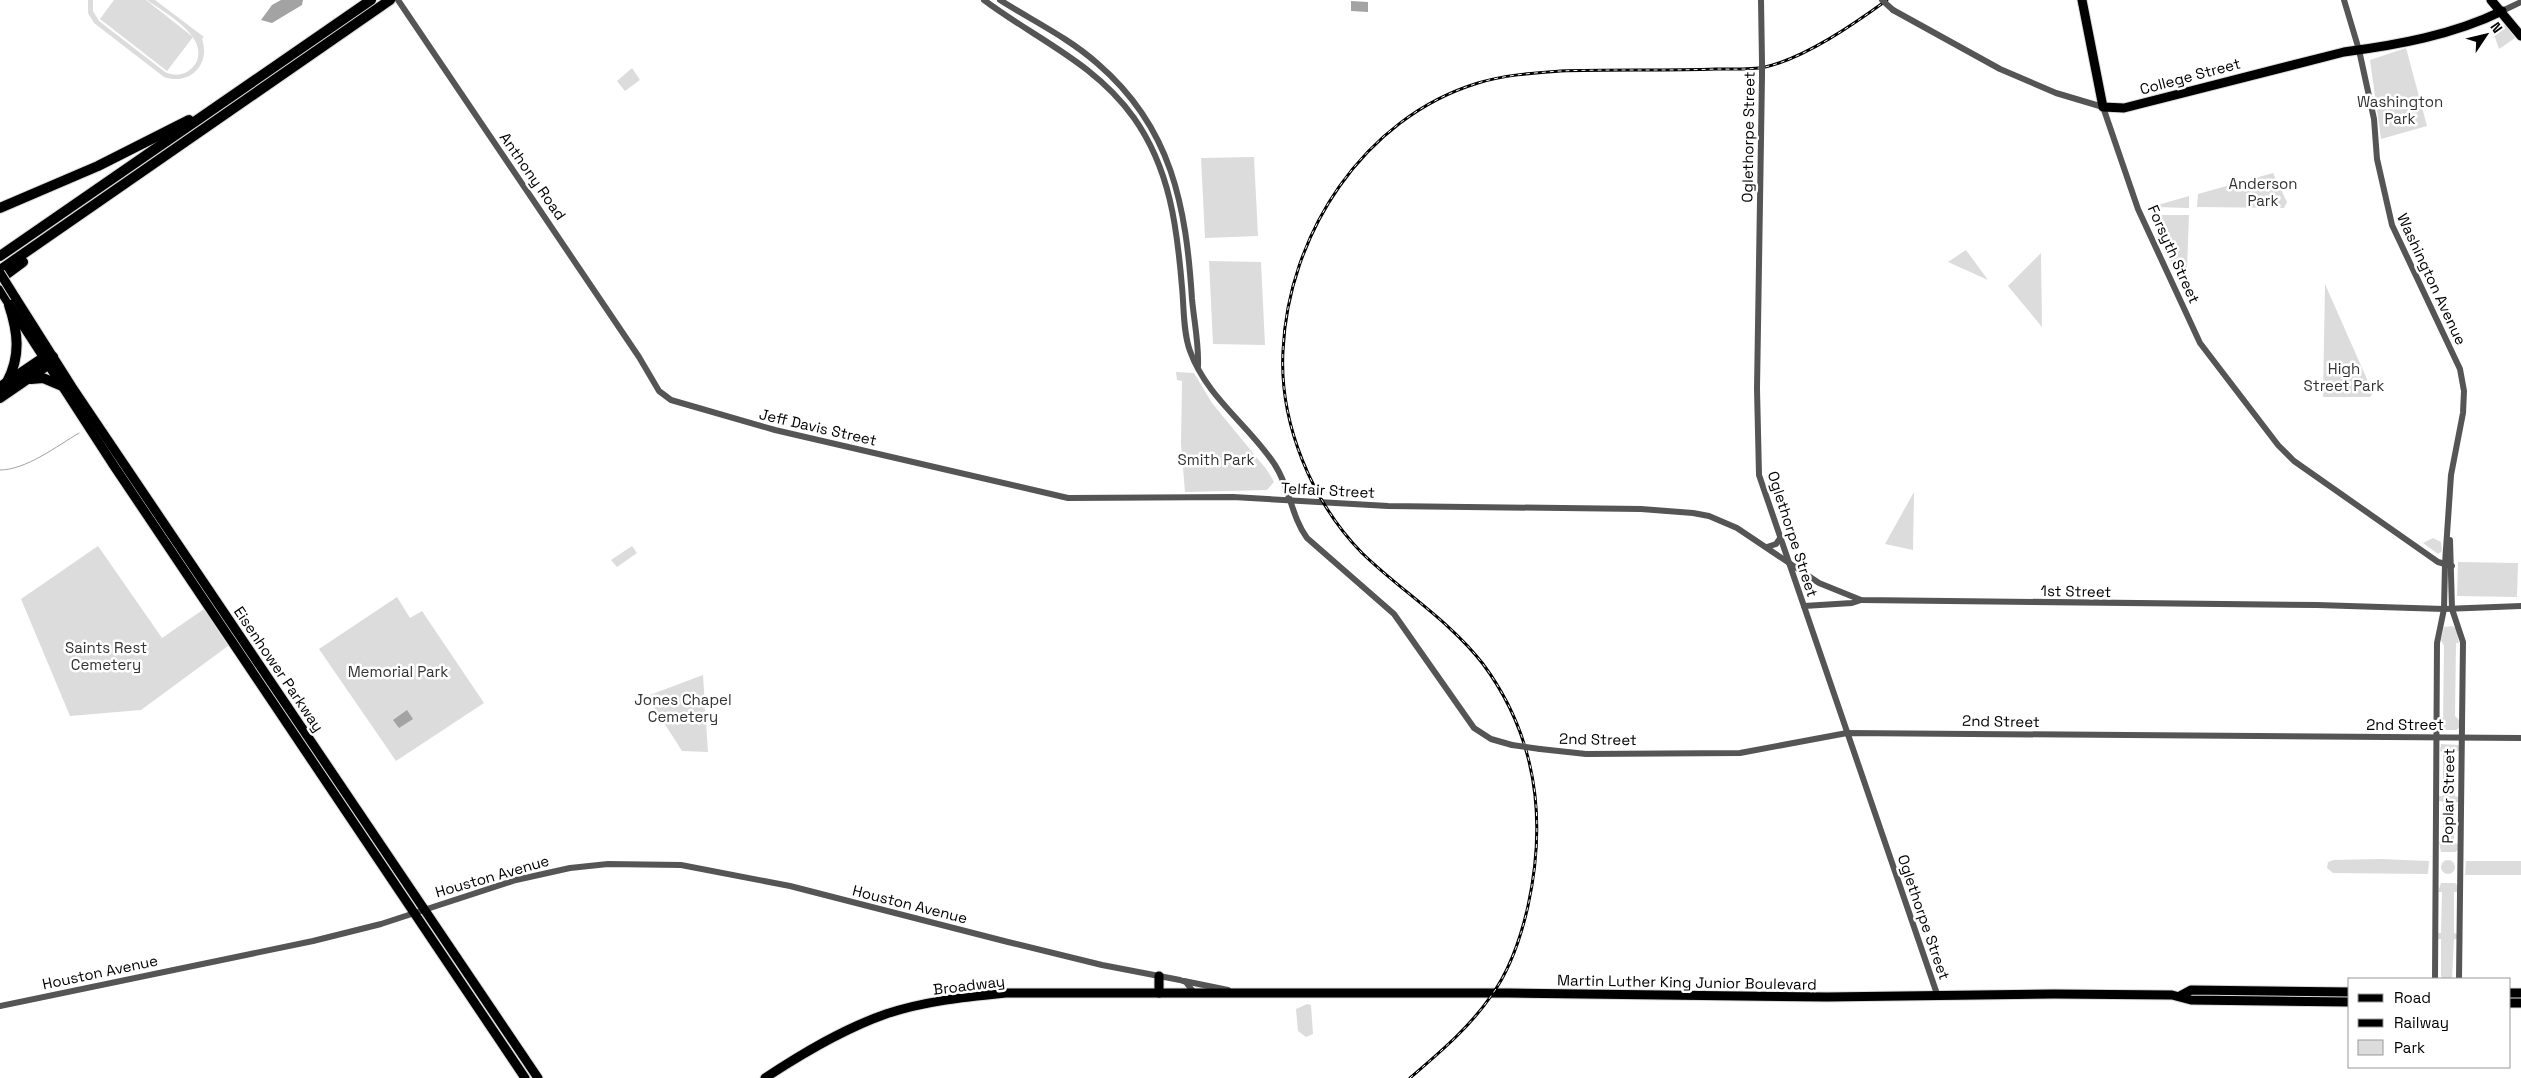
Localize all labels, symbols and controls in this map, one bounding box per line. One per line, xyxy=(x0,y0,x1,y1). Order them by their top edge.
north arrow xyxy=(2461,10,2511,60)
text: N xyxy=(2487,19,2507,37)
street label: College Street xyxy=(2138,53,2242,99)
street label: Oglethorpe Street xyxy=(1737,71,1759,203)
park label: Washington Park xyxy=(2357,92,2443,128)
street label: Anthony Road xyxy=(496,128,570,224)
park label: Anderson Park xyxy=(2228,174,2298,210)
street label: Forsyth Street xyxy=(2144,202,2204,306)
street label: Washington Avenue xyxy=(2393,210,2471,348)
park label: High Street Park xyxy=(2304,359,2384,395)
street label: Jeff Davis Street xyxy=(757,404,879,450)
park label: Smith Park xyxy=(1178,450,1254,469)
street label: Oglethorpe Street xyxy=(1764,469,1822,599)
street label: Telfair Street xyxy=(1281,478,1376,502)
street label: 1st Street xyxy=(2041,581,2112,601)
street label: Eisenhower Parkway xyxy=(230,603,328,735)
park label: Saints Rest Cemetery xyxy=(65,638,147,674)
park label: Memorial Park xyxy=(348,662,448,681)
park label: Jones Chapel Cemetery xyxy=(634,690,732,726)
street label: 2nd Street xyxy=(1962,711,2040,731)
street label: 2nd Street xyxy=(2366,715,2444,734)
street label: 2nd Street xyxy=(1559,729,1637,749)
street label: Poplar Street xyxy=(2438,748,2458,844)
street label: Houston Avenue xyxy=(433,851,551,901)
street label: Oglethorpe Street xyxy=(1894,852,1954,982)
street label: Houston Avenue xyxy=(851,881,970,927)
street label: Houston Avenue xyxy=(40,950,160,994)
street label: Martin Luther King Junior Boulevard xyxy=(1557,970,1817,994)
street label: Broadway xyxy=(932,971,1006,999)
legend xyxy=(2348,978,2511,1068)
text: Road xyxy=(2394,988,2431,1007)
text: Railway xyxy=(2394,1013,2449,1032)
text: Park xyxy=(2394,1038,2425,1057)

